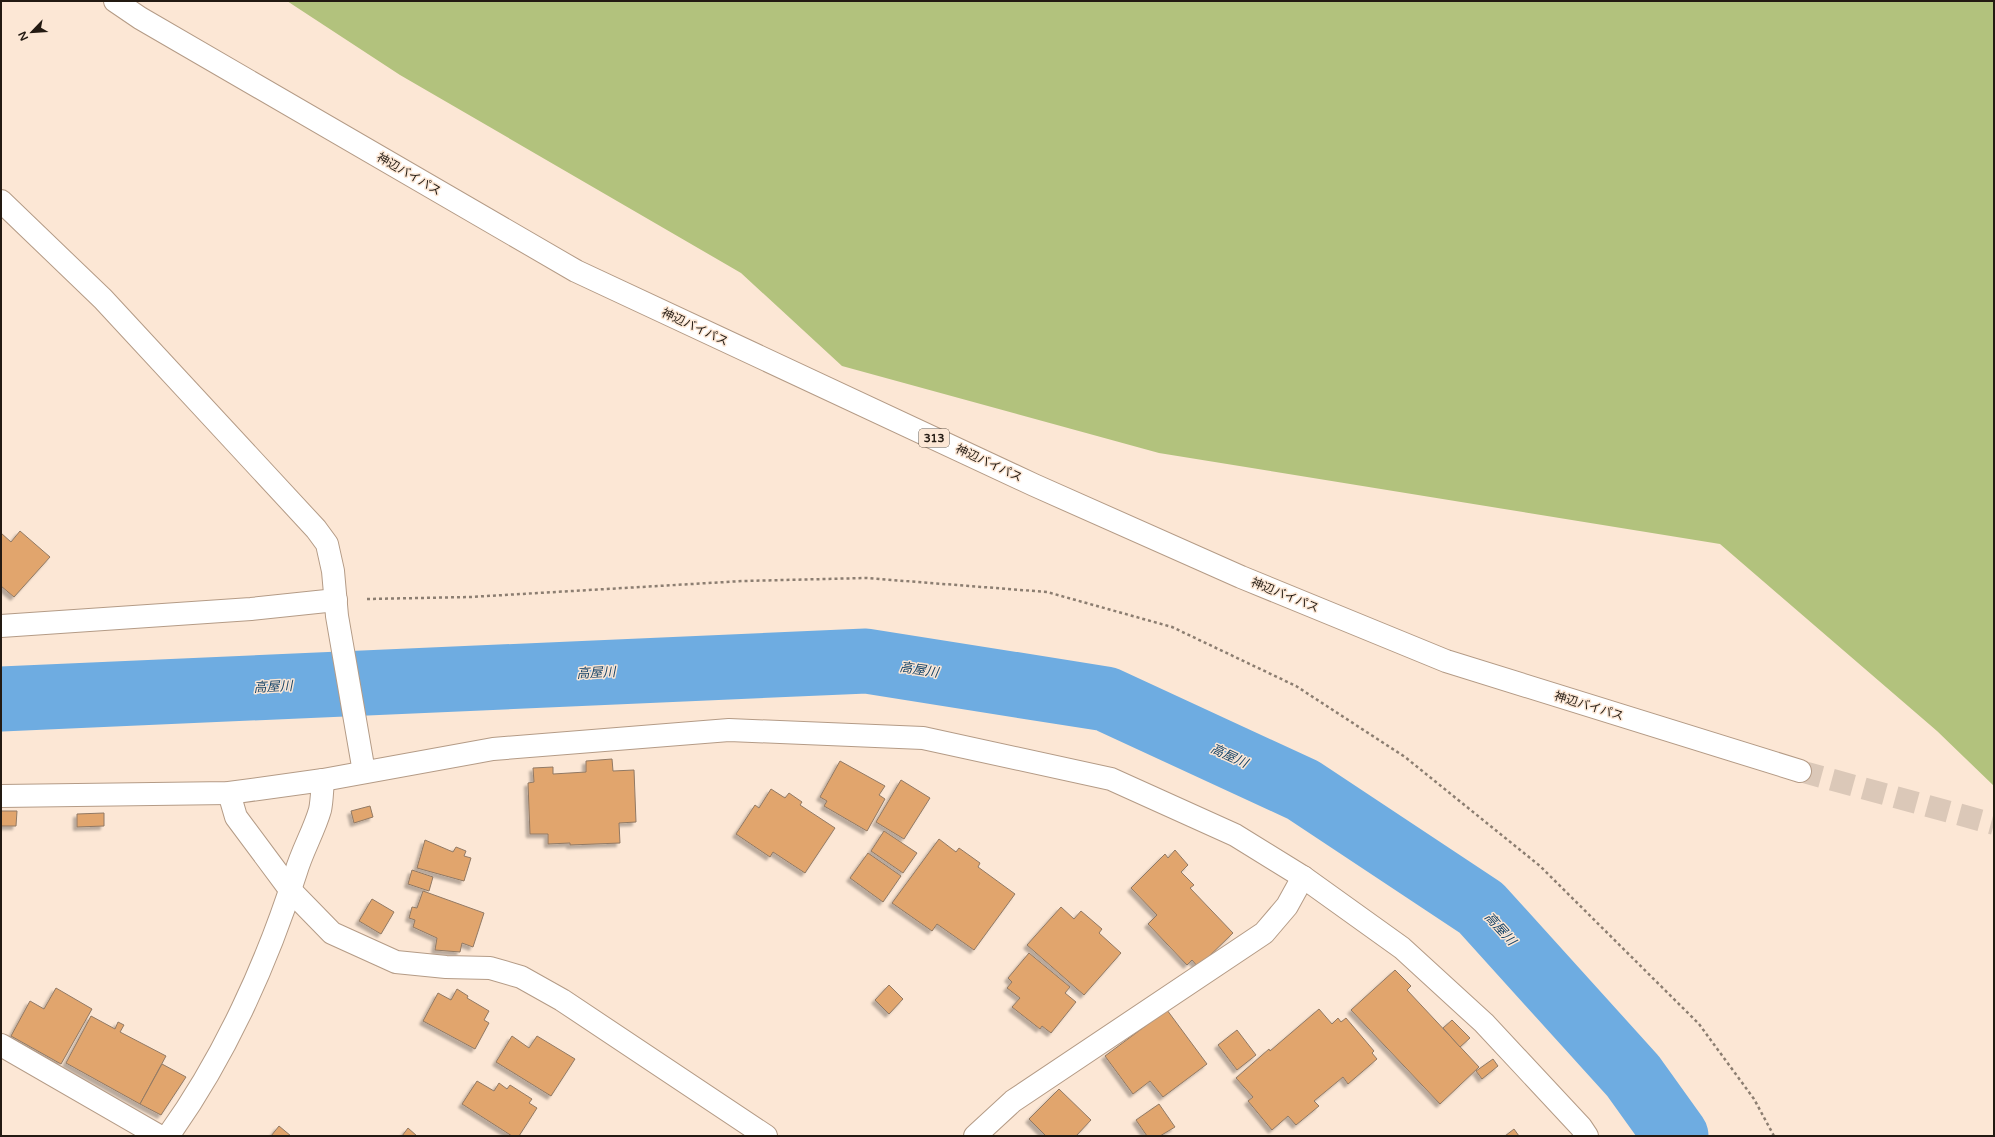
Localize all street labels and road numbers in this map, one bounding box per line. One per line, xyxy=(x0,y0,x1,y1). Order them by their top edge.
street label: 神辺バイパス xyxy=(374,150,444,198)
street label: 神辺バイパス xyxy=(660,305,730,349)
road number: 313 xyxy=(919,429,949,447)
street label: 神辺バイパス xyxy=(954,441,1024,485)
street label: 神辺バイパス xyxy=(1249,575,1321,615)
street label: 神辺バイパス xyxy=(1553,689,1625,723)

